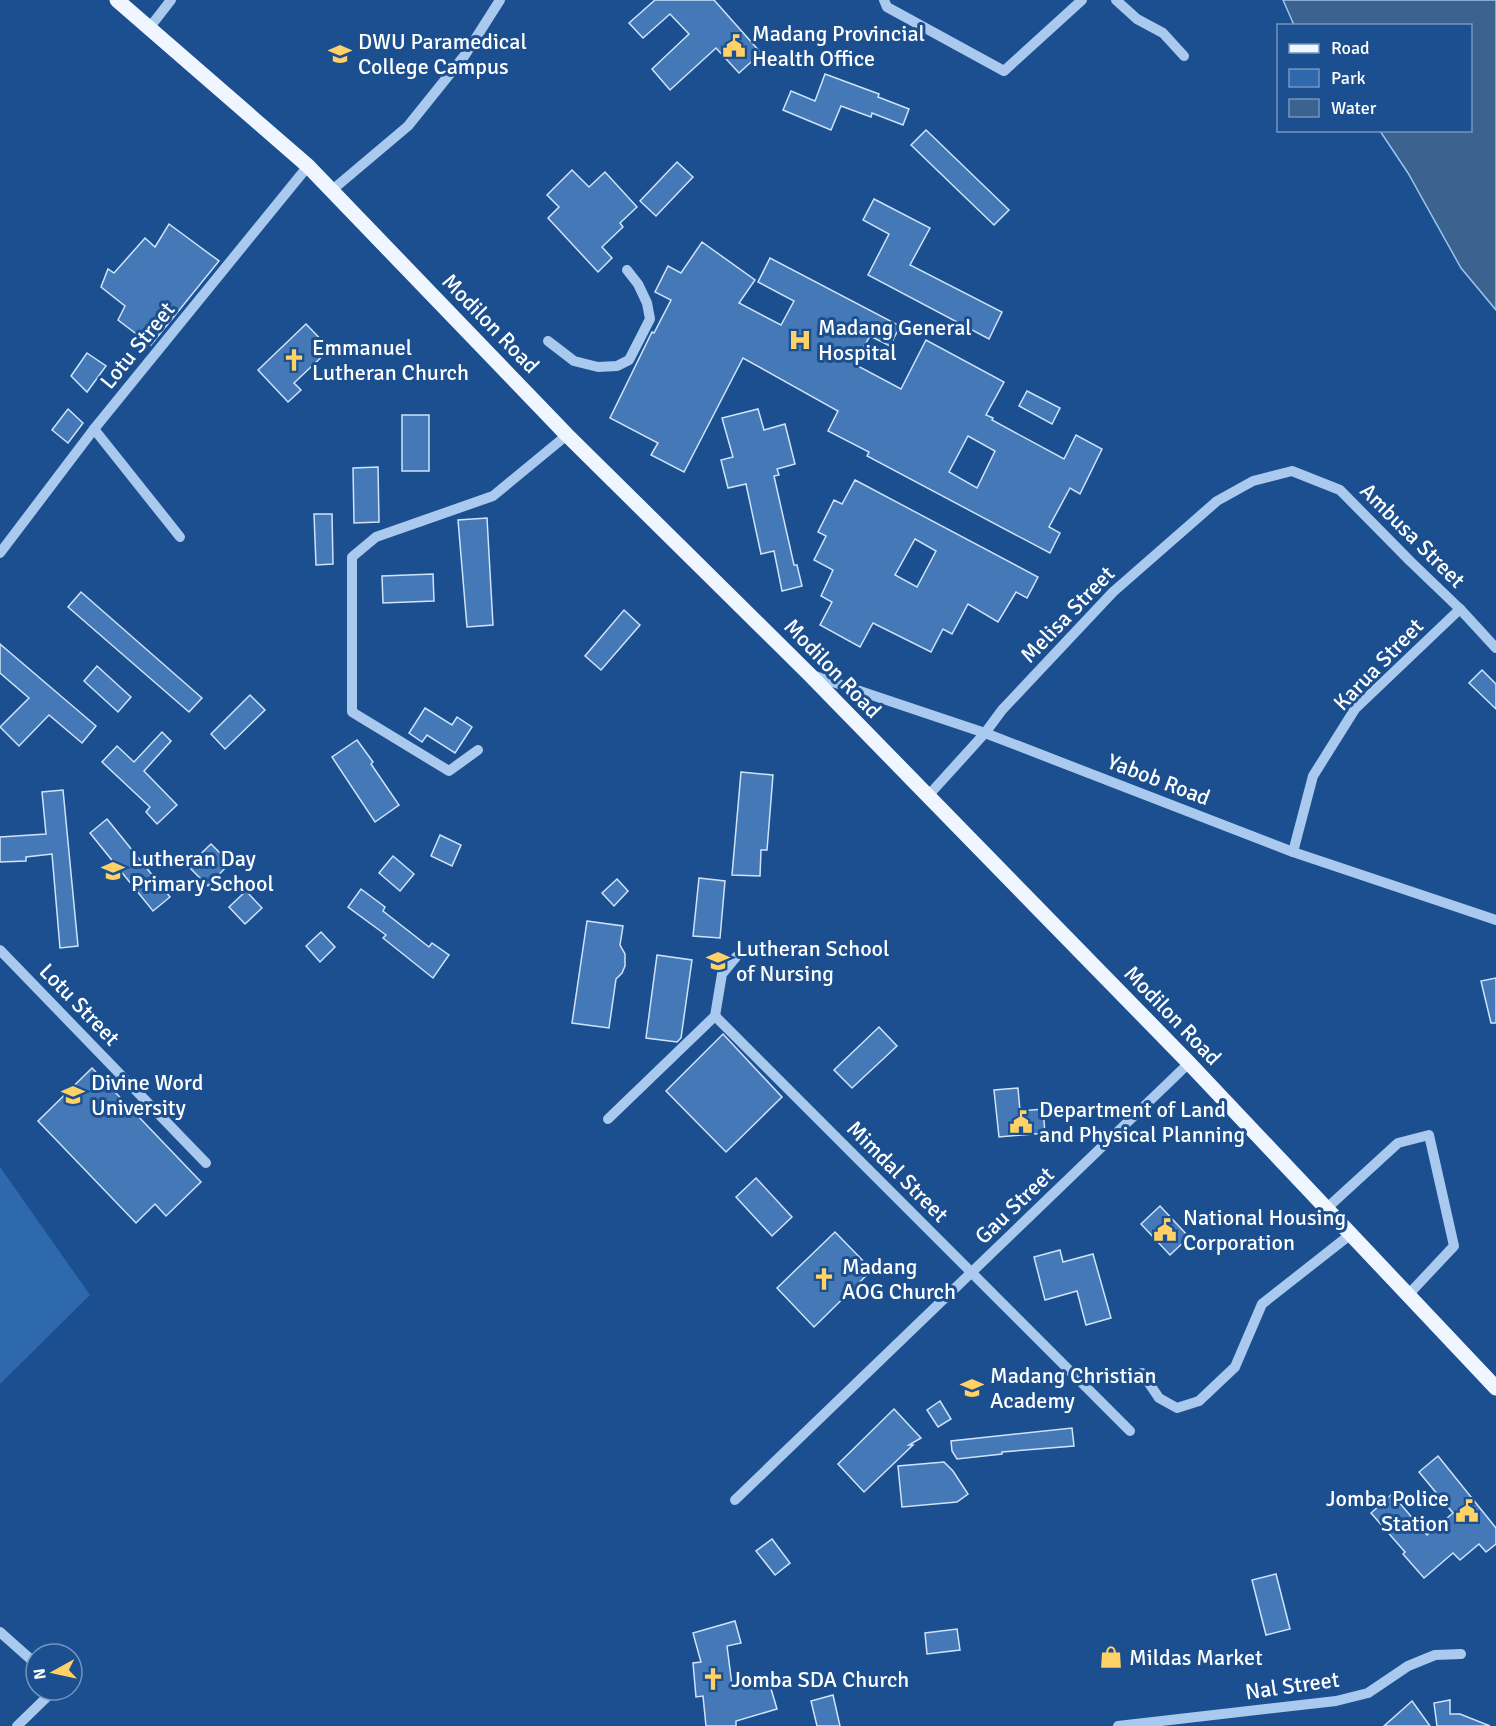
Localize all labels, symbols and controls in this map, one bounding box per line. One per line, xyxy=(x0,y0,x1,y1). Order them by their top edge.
place label: Madang Provincial Health Office xyxy=(752,20,925,72)
legend xyxy=(1277,24,1472,132)
place label: DWU Paramedical College Campus xyxy=(358,28,527,80)
public building icon: Madang Provincial Health Office xyxy=(721,33,747,59)
text: Road xyxy=(1331,37,1370,59)
school or university icon: DWU Paramedical College Campus xyxy=(327,41,353,67)
text: Park xyxy=(1331,67,1366,89)
text: Water xyxy=(1331,97,1377,119)
street label: Modilon Road xyxy=(436,268,545,379)
street label: Lotu Street xyxy=(94,296,181,394)
place label: Madang General Hospital xyxy=(818,314,972,366)
hospital icon: Madang General Hospital xyxy=(787,327,813,353)
place label: Emmanuel Lutheran Church xyxy=(312,334,469,386)
church icon: Emmanuel Lutheran Church xyxy=(281,347,307,373)
street label: Ambusa Street xyxy=(1354,477,1471,594)
street label: Melisa Street xyxy=(1015,560,1120,668)
street label: Karua Street xyxy=(1328,612,1429,716)
street label: Modilon Road xyxy=(778,613,887,724)
street label: Yabob Road xyxy=(1104,748,1214,811)
place label: Lutheran Day Primary School xyxy=(131,845,274,897)
school or university icon: Lutheran Day Primary School xyxy=(100,858,126,884)
place label: Lutheran School of Nursing xyxy=(736,935,890,987)
school or university icon: Lutheran School of Nursing xyxy=(705,948,731,974)
street label: Lotu Street xyxy=(34,958,126,1051)
street label: Modilon Road xyxy=(1118,960,1227,1071)
place label: Divine Word University xyxy=(91,1069,203,1121)
school or university icon: Divine Word University xyxy=(60,1082,86,1108)
place label: Department of Land and Physical Planning xyxy=(1039,1096,1245,1148)
public building icon: Department of Land and Physical Planning xyxy=(1008,1109,1034,1135)
street label: Mimdal Street xyxy=(841,1115,954,1228)
street label: Gau Street xyxy=(969,1161,1060,1250)
place label: National Housing Corporation xyxy=(1183,1204,1346,1256)
public building icon: National Housing Corporation xyxy=(1152,1217,1178,1243)
place label: Madang AOG Church xyxy=(842,1253,956,1305)
church icon: Madang AOG Church xyxy=(811,1266,837,1292)
place label: Madang Christian Academy xyxy=(990,1362,1156,1414)
school or university icon: Madang Christian Academy xyxy=(959,1375,985,1401)
place label: Jomba Police Station xyxy=(1326,1485,1449,1537)
public building icon: Jomba Police Station xyxy=(1454,1498,1480,1524)
north arrow xyxy=(24,1642,84,1702)
shop icon: Mildas Market xyxy=(1098,1644,1124,1670)
place label: Mildas Market xyxy=(1129,1644,1263,1671)
street label: Nal Street xyxy=(1243,1665,1341,1705)
church icon: Jomba SDA Church xyxy=(700,1666,726,1692)
place label: Jomba SDA Church xyxy=(731,1666,909,1693)
text: N xyxy=(29,1667,51,1681)

